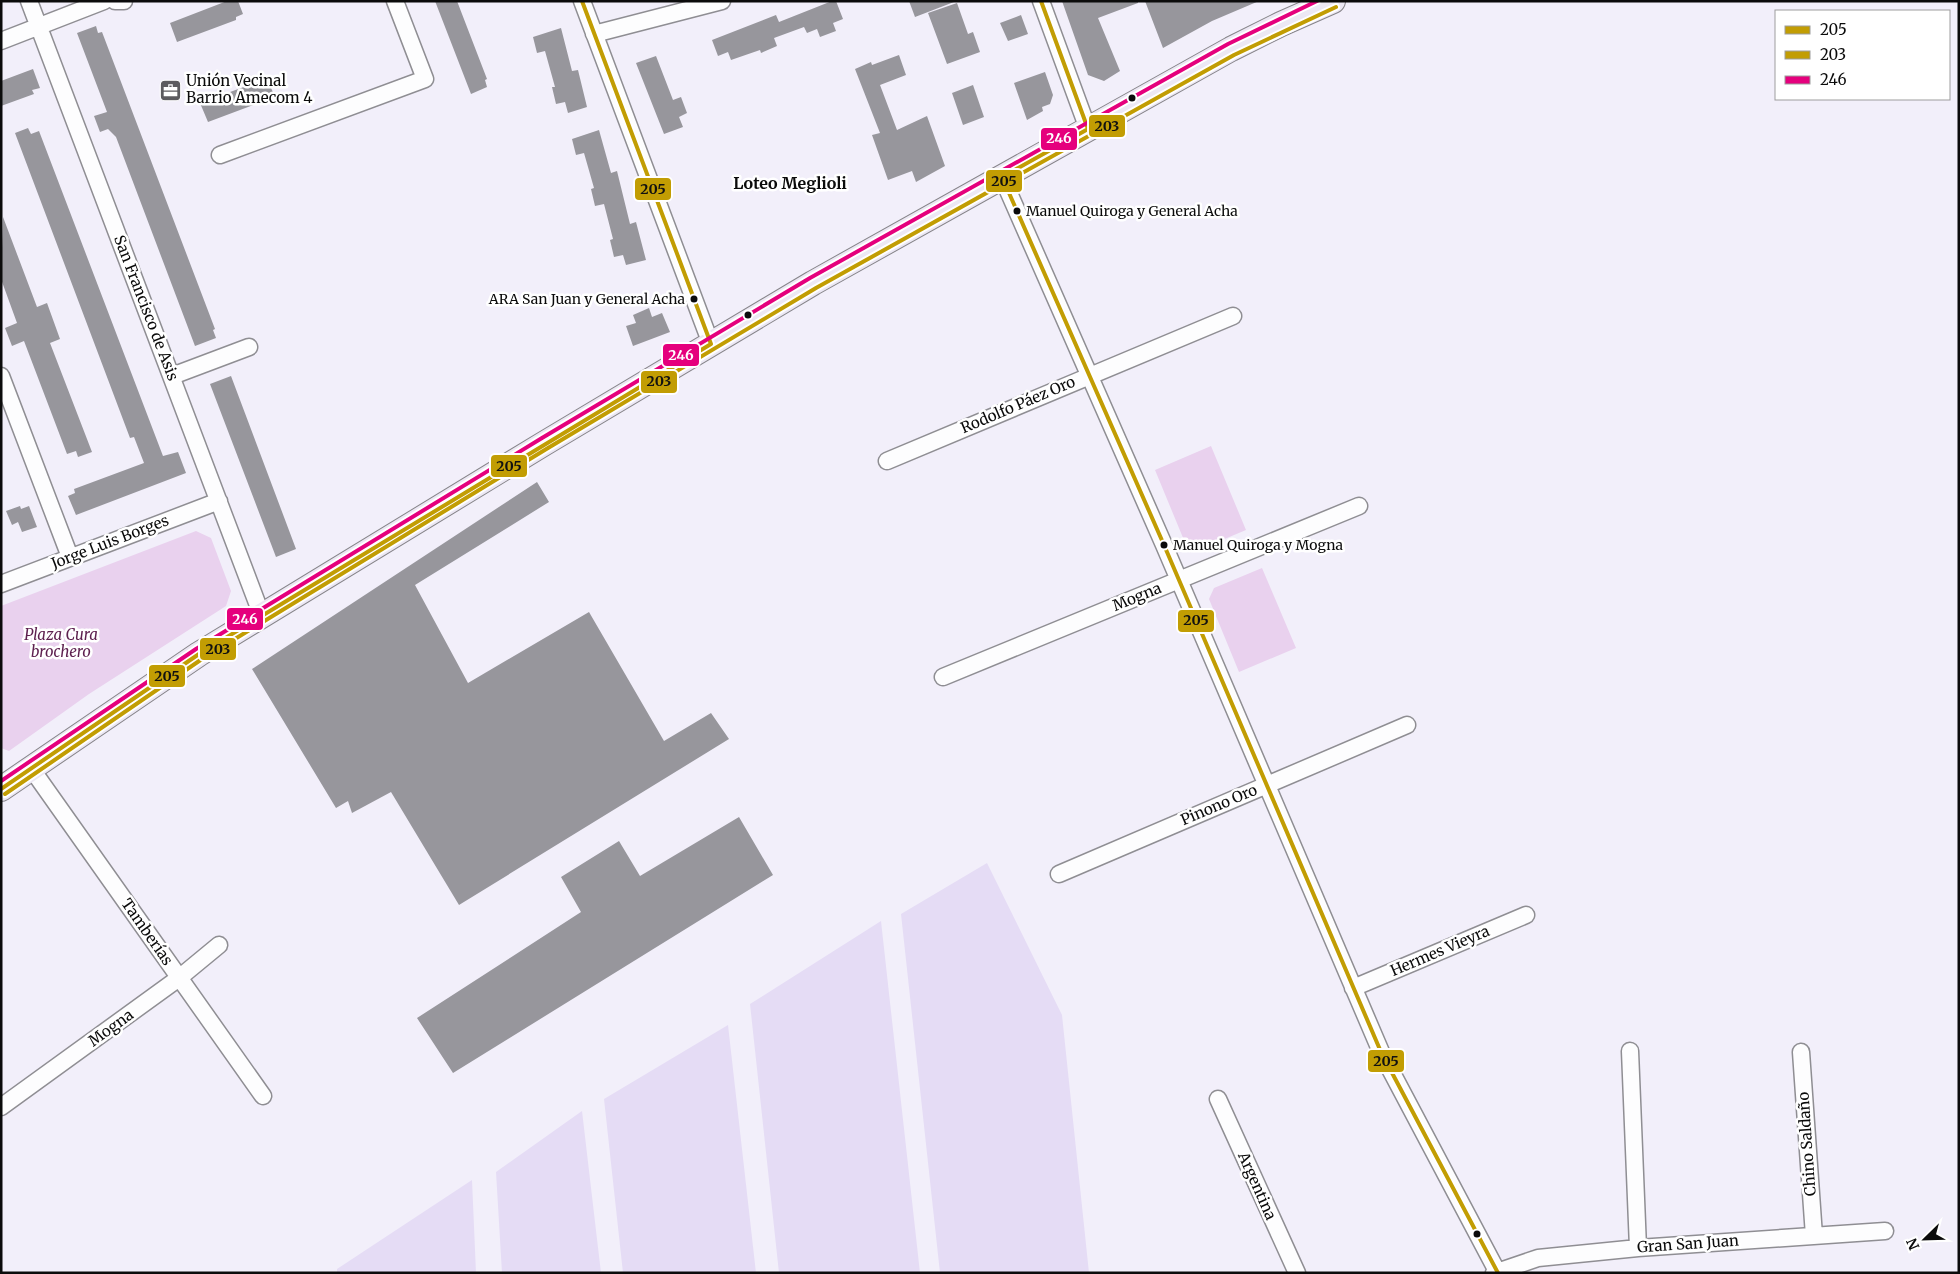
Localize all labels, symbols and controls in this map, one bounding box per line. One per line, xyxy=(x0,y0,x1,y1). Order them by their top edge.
legend xyxy=(1775,10,1950,100)
text: 205 xyxy=(1820,20,1847,39)
text: 203 xyxy=(1820,45,1846,64)
text: 246 xyxy=(1820,70,1847,89)
place label: Unión Vecinal Barrio Amecom 4 xyxy=(186,71,313,107)
office icon: Unión Vecinal Barrio Amecom 4 xyxy=(158,78,182,102)
unlabelled marker xyxy=(1127,93,1137,103)
line badge: 203 xyxy=(1088,114,1126,138)
text: 203 xyxy=(1095,117,1119,135)
line badge: 246 xyxy=(1040,127,1078,151)
text: 246 xyxy=(1046,129,1072,147)
line badge: 205 xyxy=(985,169,1023,193)
text: 205 xyxy=(991,172,1017,190)
district label: Loteo Meglioli xyxy=(733,173,847,193)
line badge: 205 xyxy=(634,177,672,201)
text: 205 xyxy=(640,180,666,198)
place label: Manuel Quiroga y General Acha xyxy=(1026,202,1238,220)
marker: Manuel Quiroga y General Acha xyxy=(1012,206,1022,216)
street label: San Francisco de Asis xyxy=(110,232,183,383)
place label: ARA San Juan y General Acha xyxy=(488,290,685,308)
marker: ARA San Juan y General Acha xyxy=(689,294,699,304)
unlabelled marker xyxy=(743,310,753,320)
line badge: 246 xyxy=(662,343,700,367)
text: 246 xyxy=(668,346,694,364)
line badge: 203 xyxy=(640,370,678,394)
text: 203 xyxy=(647,372,671,390)
street label: Rodolfo Páez Oro xyxy=(958,372,1078,437)
line badge: 205 xyxy=(490,454,528,478)
text: 205 xyxy=(496,457,522,475)
street label: Jorge Luis Borges xyxy=(47,510,171,573)
place label: Manuel Quiroga y Mogna xyxy=(1173,536,1344,554)
marker: Manuel Quiroga y Mogna xyxy=(1159,540,1169,550)
street label: Mogna xyxy=(1110,578,1164,615)
line badge: 246 xyxy=(226,607,264,631)
line badge: 205 xyxy=(1177,609,1215,633)
text: 246 xyxy=(232,610,258,628)
text: 205 xyxy=(1183,611,1209,629)
park label: Plaza Cura brochero xyxy=(24,625,98,661)
line badge: 203 xyxy=(199,637,237,661)
text: 203 xyxy=(206,640,230,658)
line badge: 205 xyxy=(148,664,186,688)
text: 205 xyxy=(154,667,180,685)
street label: Pinono Oro xyxy=(1178,780,1260,829)
street label: Tamberías xyxy=(117,895,177,969)
street label: Hermes Vieyra xyxy=(1387,921,1492,980)
street label: Mogna xyxy=(85,1005,137,1050)
line badge: 205 xyxy=(1367,1049,1405,1073)
text: 205 xyxy=(1373,1052,1399,1070)
street label: Chino Saldaño xyxy=(1793,1091,1820,1197)
street label: Argentina xyxy=(1234,1148,1281,1223)
north arrow xyxy=(1900,1214,1950,1264)
unlabelled marker xyxy=(1472,1229,1482,1239)
street label: Gran San Juan xyxy=(1637,1230,1739,1257)
text: N xyxy=(1903,1235,1923,1253)

